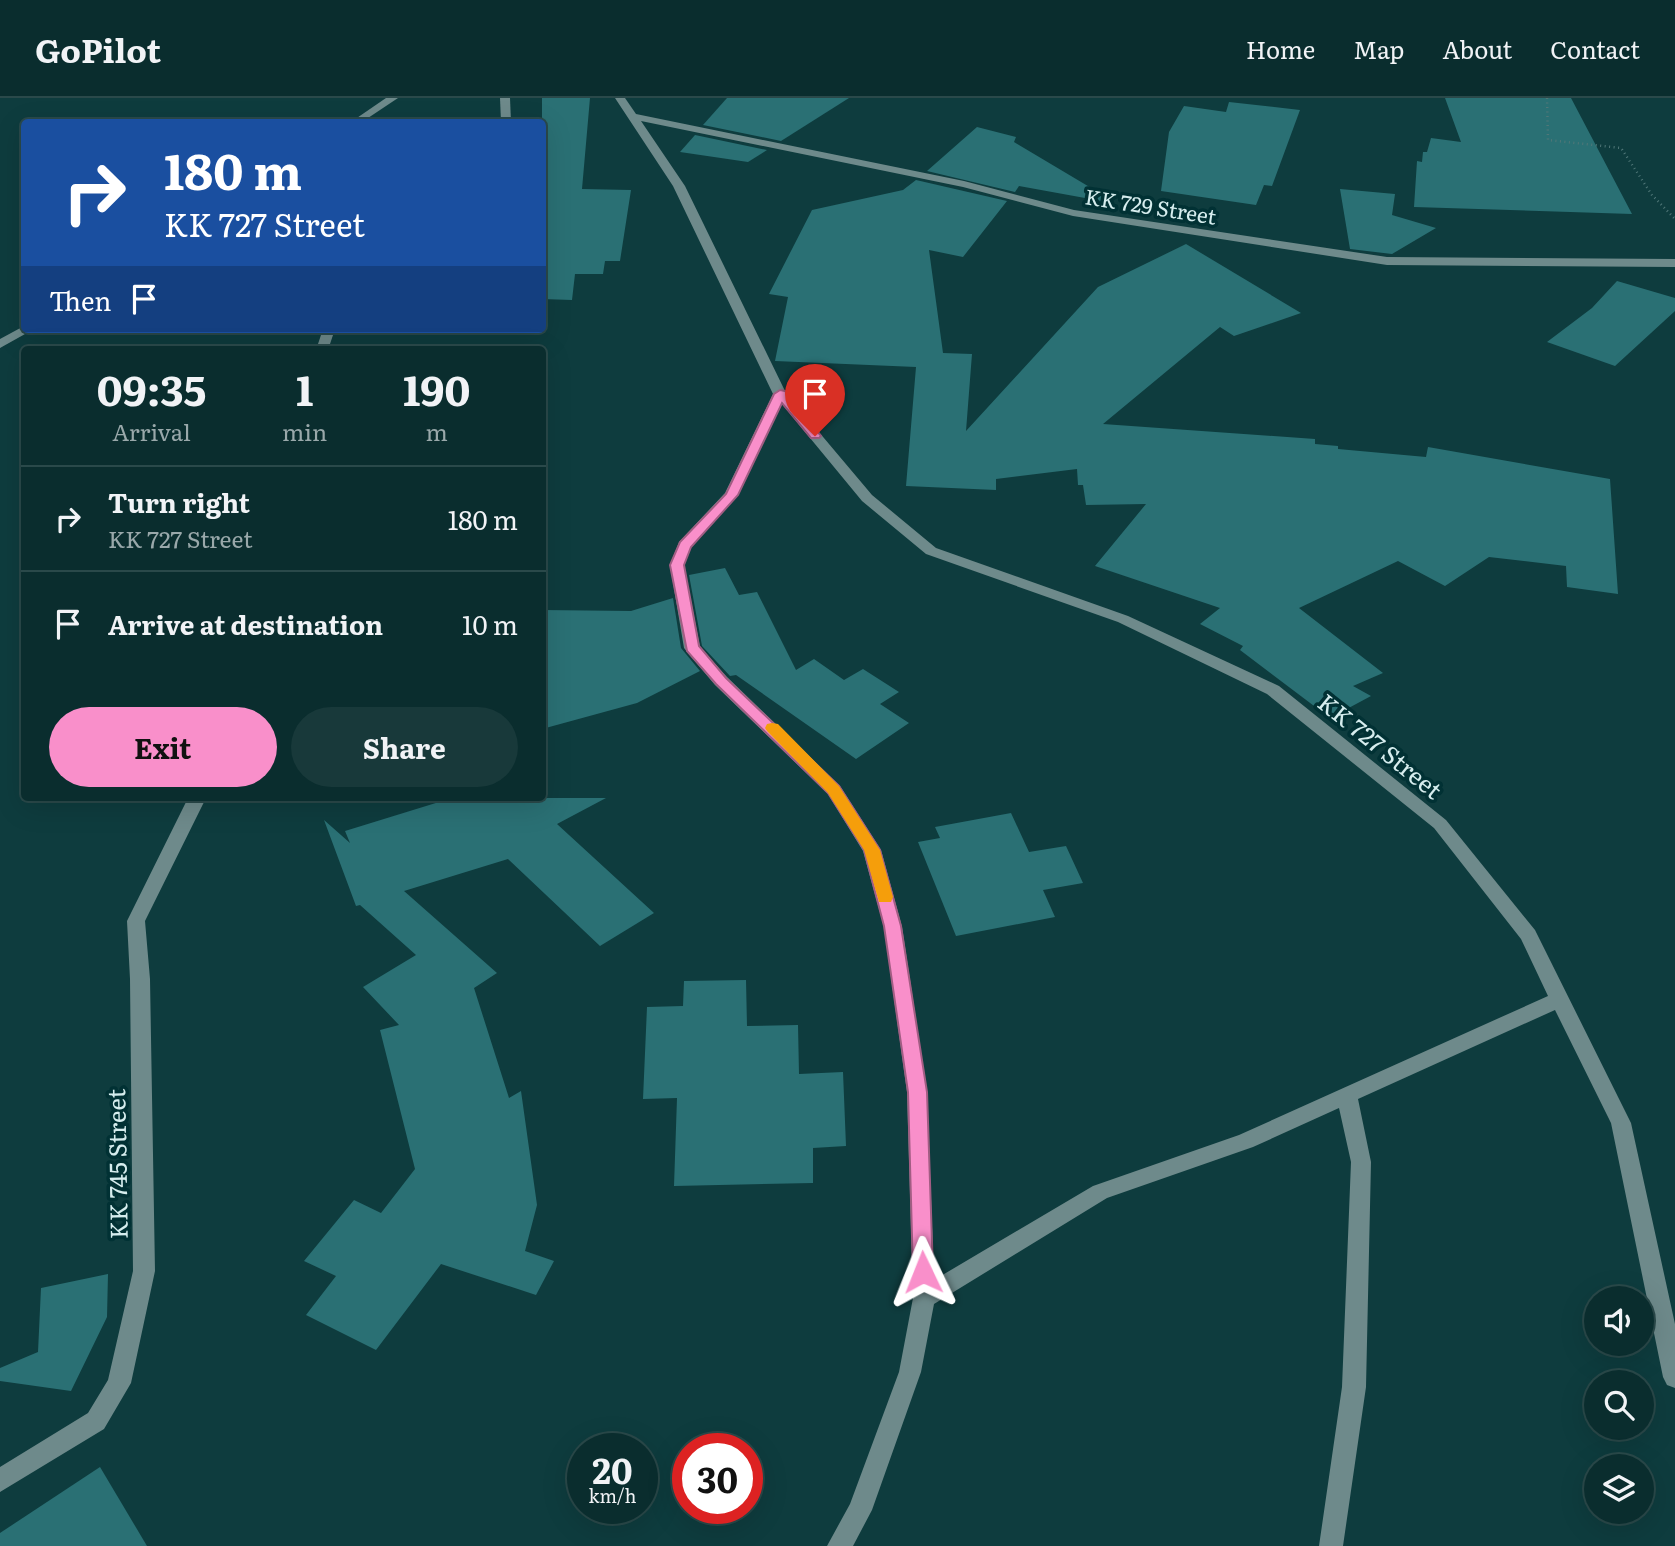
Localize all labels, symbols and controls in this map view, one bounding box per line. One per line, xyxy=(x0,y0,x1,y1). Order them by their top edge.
text: GoPilot xyxy=(35,24,161,73)
text: Home xyxy=(1246,31,1315,66)
text: Map xyxy=(1353,31,1404,66)
text: About xyxy=(1442,31,1512,66)
text: Contact xyxy=(1550,31,1640,66)
text: 180 m xyxy=(164,132,302,205)
icon: right xyxy=(49,147,140,238)
street label: KK 729 Street xyxy=(1083,179,1219,231)
text: KK 727 Street xyxy=(164,199,365,247)
text: Then xyxy=(49,280,111,319)
icon: arrive xyxy=(125,280,163,318)
text: 09:35 xyxy=(97,357,206,419)
text: 1 xyxy=(296,357,313,419)
text: 190 xyxy=(403,357,470,419)
pin xyxy=(785,364,845,436)
icon: arrive xyxy=(796,375,834,413)
text: Arrival xyxy=(112,414,191,448)
text: min xyxy=(282,414,327,448)
text: m xyxy=(425,414,448,448)
text: Turn right xyxy=(108,482,250,521)
text: 180 m xyxy=(448,499,518,538)
icon: right xyxy=(49,500,87,538)
text: KK 727 Street xyxy=(108,521,252,555)
text: Arrive at destination xyxy=(108,604,383,643)
text: 10 m xyxy=(462,604,518,643)
icon: arrive xyxy=(49,605,87,643)
street label: KK 727 Street xyxy=(1311,684,1451,806)
button: Exit xyxy=(49,707,277,787)
button: Share xyxy=(291,707,518,787)
street label: KK 745 Street xyxy=(97,1088,135,1239)
position arrow xyxy=(886,1235,960,1309)
map controls xyxy=(1584,1286,1654,1524)
button: sound xyxy=(1584,1286,1654,1356)
button: search xyxy=(1584,1370,1654,1440)
speed limit sign: 30 xyxy=(672,1433,763,1524)
text: 20 xyxy=(592,1443,633,1495)
button: layers xyxy=(1584,1454,1654,1524)
text: km/h xyxy=(589,1482,636,1509)

